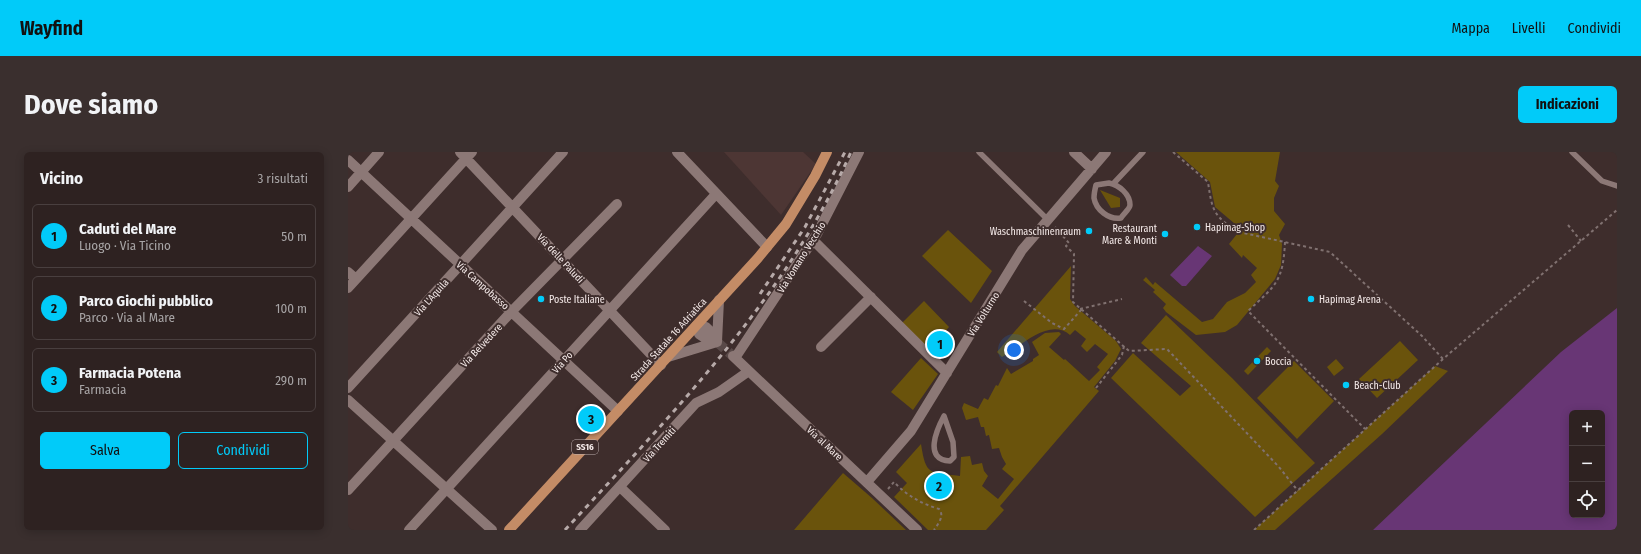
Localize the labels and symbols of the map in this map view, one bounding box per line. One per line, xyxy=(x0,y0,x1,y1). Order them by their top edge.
street label: Via Vomano Vecchio xyxy=(775,220,829,295)
marker: Hapimag-Shop xyxy=(1192,222,1202,232)
place label: Hapimag-Shop xyxy=(1205,222,1265,234)
place label: Restaurant Mare & Monti xyxy=(1102,223,1158,247)
place label: Waschmaschinenraum xyxy=(990,226,1081,238)
marker: Waschmaschinenraum xyxy=(1084,226,1094,236)
marker: Restaurant Mare & Monti xyxy=(1160,229,1170,239)
street label: Via delle Paludi xyxy=(534,232,586,286)
street label: Via Campobasso xyxy=(454,259,511,313)
street label: Via L'Aquila xyxy=(412,277,452,319)
street label: Via Volturno xyxy=(965,290,1002,339)
marker: Poste Italiane xyxy=(536,294,546,304)
place label: Poste Italiane xyxy=(549,294,605,306)
marker: Hapimag Arena xyxy=(1306,294,1316,304)
place label: Hapimag Arena xyxy=(1319,294,1381,306)
street label: Strada Statale 16 Adriatica xyxy=(628,296,709,384)
street label: Via Belvedere xyxy=(458,321,505,370)
pin: 1 xyxy=(927,329,953,359)
your location xyxy=(1004,340,1024,360)
street label: Via Po xyxy=(550,349,576,376)
marker: Boccia xyxy=(1252,356,1262,366)
place label: Boccia xyxy=(1265,356,1292,368)
marker: Beach-Club xyxy=(1341,380,1351,390)
place label: Beach-Club xyxy=(1354,380,1401,392)
pin: 3 xyxy=(578,404,604,434)
street label: Via al Mare xyxy=(804,424,845,463)
street label: Via Tremiti xyxy=(641,425,679,465)
road number: SS16 xyxy=(572,440,598,454)
pin: 2 xyxy=(926,471,952,501)

